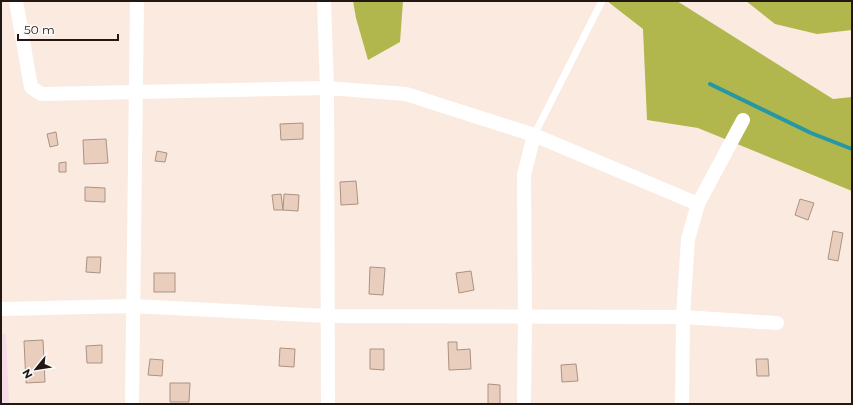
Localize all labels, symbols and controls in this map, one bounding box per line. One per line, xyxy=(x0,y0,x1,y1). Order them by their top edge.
scale bar xyxy=(18,16,118,42)
text: 50 m xyxy=(24,22,55,37)
north arrow xyxy=(16,349,56,389)
text: N xyxy=(19,367,36,381)

